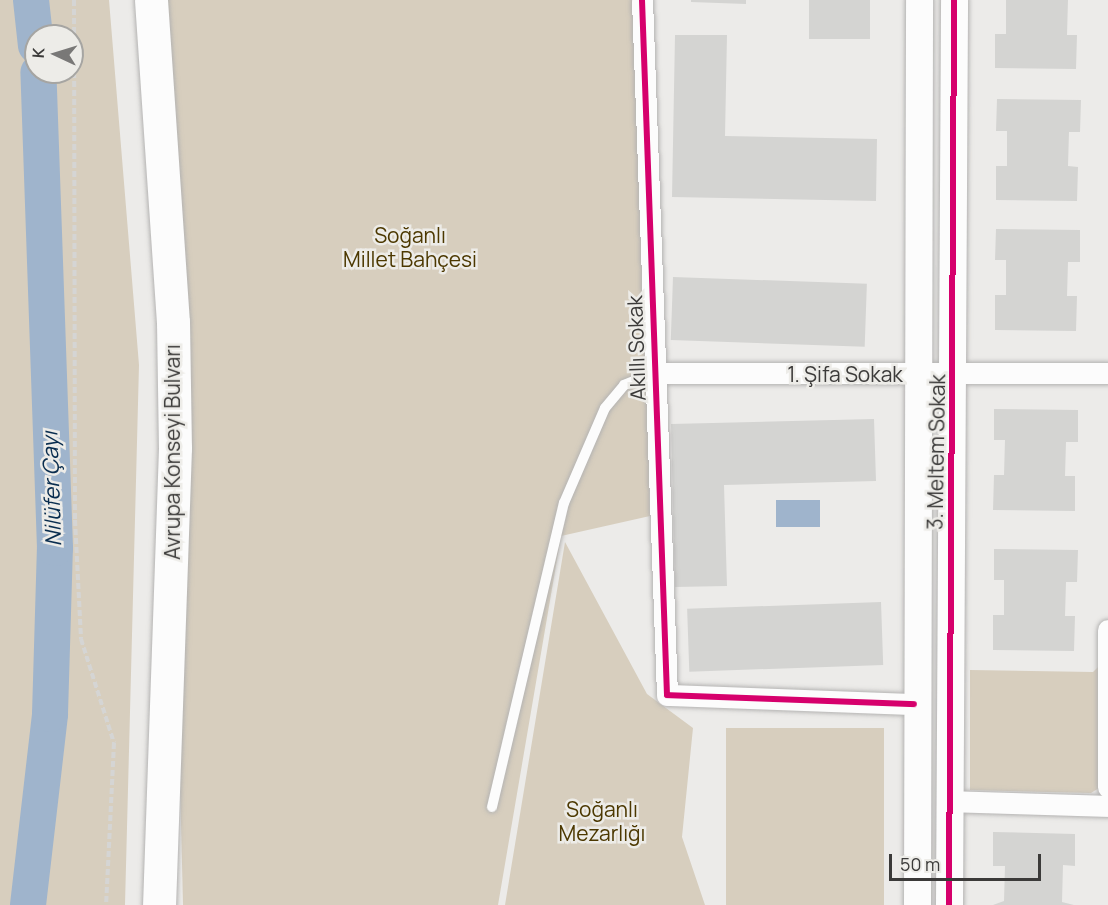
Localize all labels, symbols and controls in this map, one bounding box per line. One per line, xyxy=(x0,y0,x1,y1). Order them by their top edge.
north arrow xyxy=(24,24,84,84)
text: K xyxy=(27,47,49,59)
park label: Soğanlı Millet Bahçesi xyxy=(343,222,477,272)
street label: Akıllı Sokak xyxy=(622,295,650,401)
street label: Avrupa Konseyi Bulvarı xyxy=(159,344,185,560)
street label: 1. Şifa Sokak xyxy=(787,361,903,387)
street label: 3. Meltem Sokak xyxy=(922,374,950,530)
water label: Nilüfer Çayı xyxy=(37,431,67,547)
park label: Soğanlı Mezarlığı xyxy=(559,796,645,846)
scale bar xyxy=(892,842,1044,880)
text: 50 m xyxy=(900,852,940,876)

